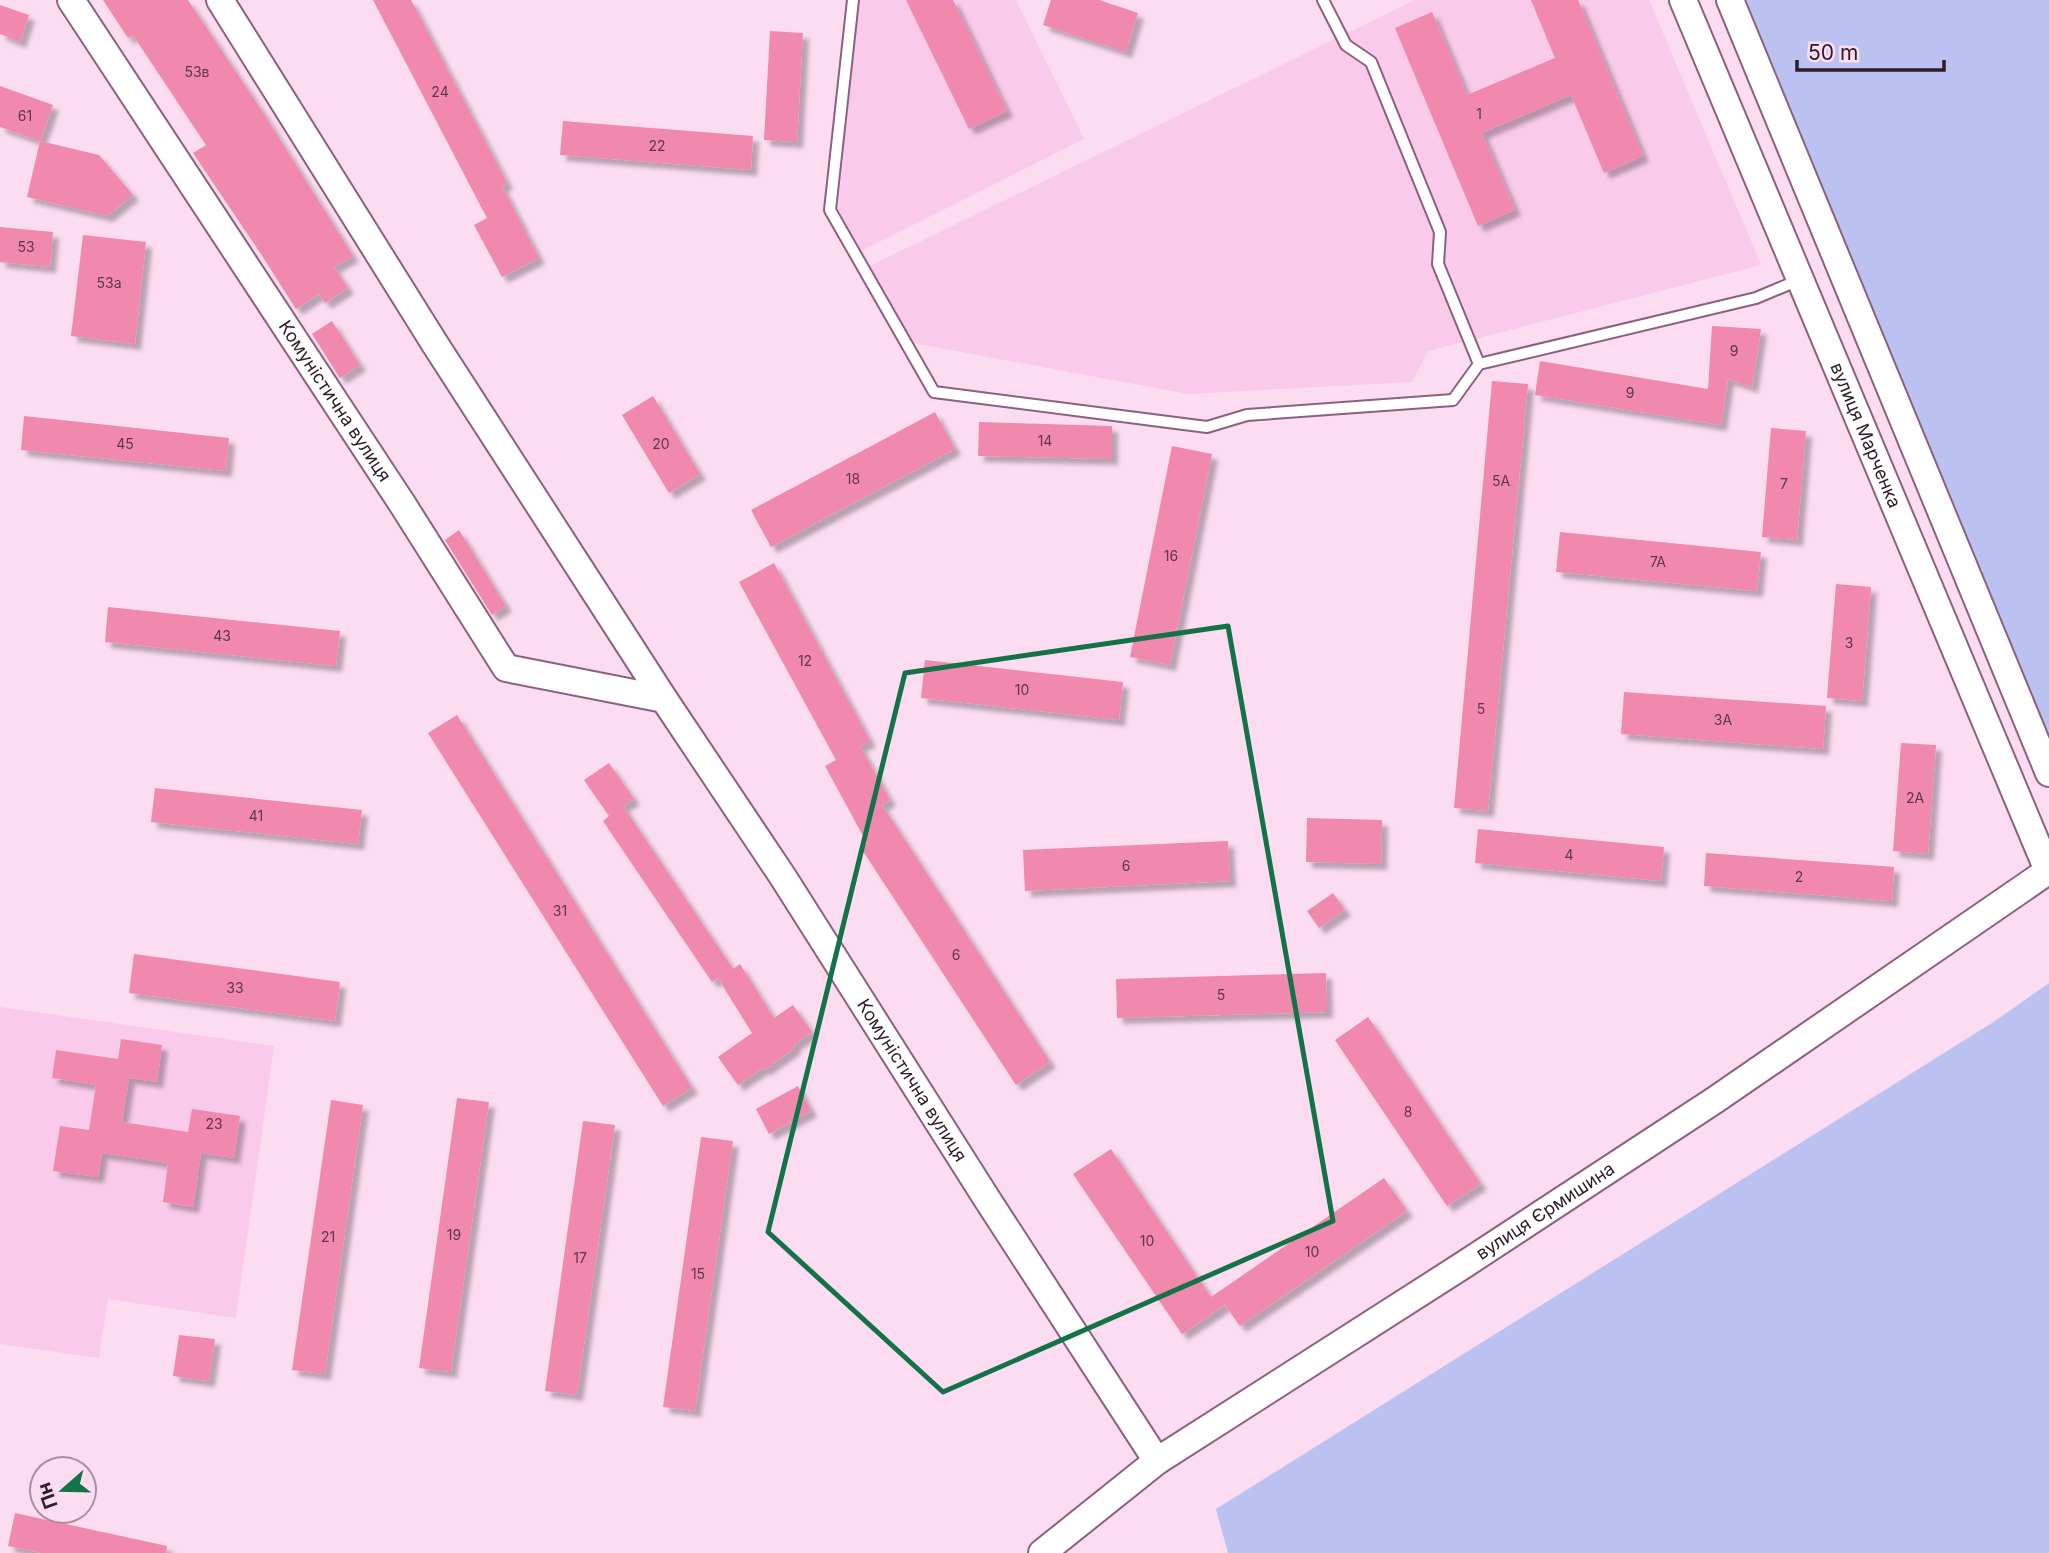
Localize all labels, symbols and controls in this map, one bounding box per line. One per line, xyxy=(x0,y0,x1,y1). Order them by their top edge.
scale bar xyxy=(1797,28,1944,72)
text: 50 m xyxy=(1808,40,1858,65)
house number: 53в xyxy=(184,63,210,80)
house number: 24 xyxy=(431,83,449,100)
house number: 1 xyxy=(1476,105,1482,122)
house number: 61 xyxy=(18,107,32,124)
house number: 22 xyxy=(648,137,666,154)
house number: 53 xyxy=(17,238,35,255)
house number: 53а xyxy=(96,274,122,291)
street label: Комуністична вулиця xyxy=(275,316,396,485)
house number: 9 xyxy=(1730,342,1738,359)
street label: вулиця Марченка xyxy=(1826,359,1906,511)
house number: 9 xyxy=(1626,384,1634,401)
house number: 14 xyxy=(1038,432,1052,449)
house number: 45 xyxy=(116,435,134,452)
house number: 20 xyxy=(652,435,670,452)
house number: 18 xyxy=(846,470,860,487)
house number: 5А xyxy=(1492,472,1510,489)
house number: 7 xyxy=(1780,475,1788,492)
house number: 16 xyxy=(1164,547,1178,564)
house number: 7А xyxy=(1650,553,1666,570)
house number: 43 xyxy=(213,627,231,644)
house number: 3 xyxy=(1845,634,1853,651)
house number: 12 xyxy=(798,652,812,669)
house number: 10 xyxy=(1015,681,1029,698)
house number: 5 xyxy=(1477,700,1485,717)
house number: 3А xyxy=(1714,711,1732,728)
house number: 2А xyxy=(1906,789,1924,806)
house number: 41 xyxy=(249,807,263,824)
house number: 4 xyxy=(1564,846,1574,863)
house number: 6 xyxy=(1122,857,1130,874)
house number: 2 xyxy=(1795,868,1803,885)
house number: 31 xyxy=(553,902,567,919)
house number: 6 xyxy=(952,946,960,963)
house number: 33 xyxy=(226,979,244,996)
house number: 5 xyxy=(1217,986,1225,1003)
street label: Комуністична вулиця xyxy=(853,995,972,1165)
house number: 8 xyxy=(1404,1103,1412,1120)
house number: 23 xyxy=(205,1115,223,1132)
street label: вулиця Єрмишина xyxy=(1472,1158,1618,1264)
house number: 19 xyxy=(447,1226,461,1243)
house number: 21 xyxy=(321,1228,335,1245)
house number: 10 xyxy=(1140,1232,1154,1249)
house number: 10 xyxy=(1305,1243,1319,1260)
house number: 17 xyxy=(573,1249,587,1266)
house number: 15 xyxy=(691,1265,705,1282)
north arrow xyxy=(28,1455,98,1525)
text: Пн xyxy=(32,1479,63,1512)

